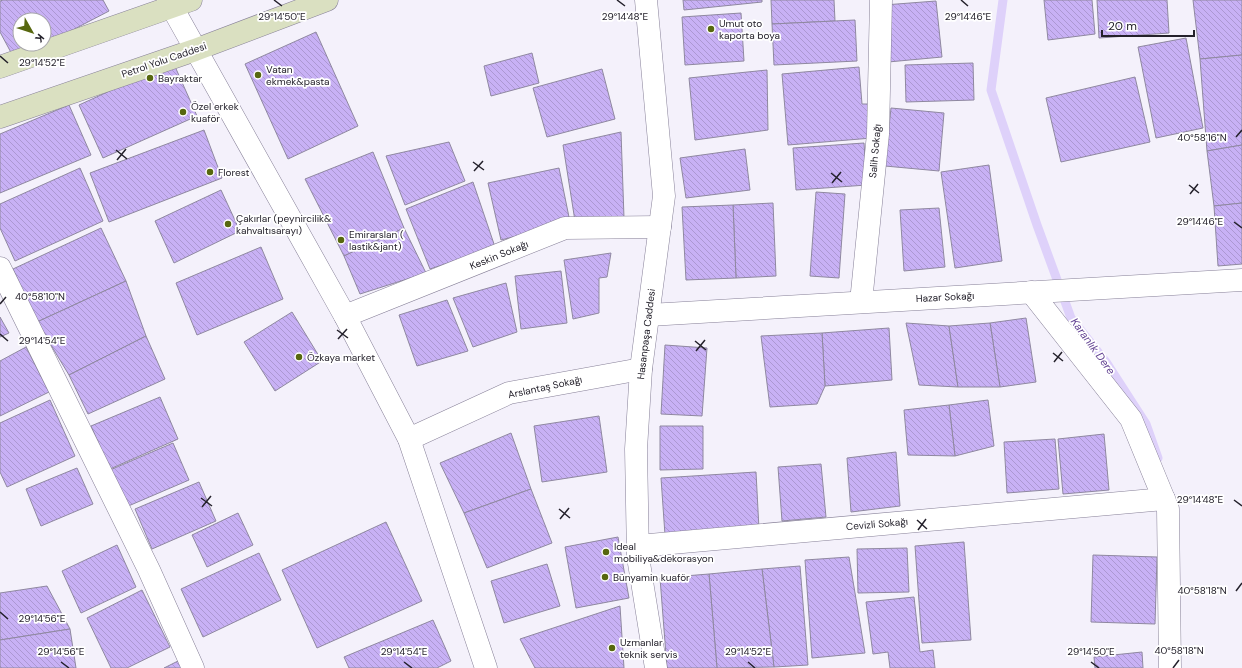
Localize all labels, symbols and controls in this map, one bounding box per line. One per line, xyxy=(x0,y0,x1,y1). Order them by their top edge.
text: 29°14'50"E xyxy=(258,10,306,23)
text: 29°14'48"E xyxy=(602,10,649,23)
text: 29°14'46"E xyxy=(945,10,992,23)
north arrow xyxy=(12,12,52,52)
scale bar xyxy=(1102,12,1194,38)
place label: Umut oto kaporta boya xyxy=(719,17,780,42)
text: 20 m xyxy=(1108,18,1137,34)
marker: Umut oto kaporta boya xyxy=(706,24,716,34)
text: K xyxy=(32,31,47,45)
street label: Petrol Yolu Caddesi xyxy=(120,39,208,81)
text: 29°14'52"E xyxy=(19,56,65,69)
place label: Vatan ekmek&pasta xyxy=(266,63,330,88)
marker: Vatan ekmek&pasta xyxy=(253,70,263,80)
place label: Bayraktar xyxy=(158,72,202,85)
marker: Bayraktar xyxy=(145,73,155,83)
place label: Özel erkek kuaför xyxy=(191,100,239,125)
marker: Özel erkek kuaför xyxy=(178,107,188,117)
street label: Salih Sokağı xyxy=(866,123,884,179)
text: 40°58'16"N xyxy=(1177,131,1227,144)
place label: Florest xyxy=(218,166,249,179)
marker: Florest xyxy=(205,167,215,177)
place label: Çakırlar (peynircilik& kahvaltısarayı) xyxy=(236,212,332,237)
text: 29°14'46"E xyxy=(1177,215,1224,228)
marker: Çakırlar (peynircilik& kahvaltısarayı) xyxy=(223,219,233,229)
place label: Emirarslan ( lastik&jant) xyxy=(349,228,404,253)
marker: Emirarslan ( lastik&jant) xyxy=(336,235,346,245)
street label: Keskin Sokağı xyxy=(468,237,530,273)
street label: Hasanpaşa Caddesi xyxy=(634,288,658,380)
street label: Hazar Sokağı xyxy=(915,289,975,305)
text: 40°58'10"N xyxy=(15,290,65,303)
water label: Karanlık Dere xyxy=(1068,315,1118,377)
text: 29°14'54"E xyxy=(19,334,66,347)
place label: Özkaya market xyxy=(307,351,375,364)
marker: Özkaya market xyxy=(294,352,304,362)
street label: Arslantaş Sokağı xyxy=(507,373,583,401)
text: 29°14'48"E xyxy=(1177,493,1224,506)
street label: Cevizli Sokağı xyxy=(845,515,909,533)
place label: Ideal mobiliya&dekorasyon xyxy=(614,540,714,565)
marker: Ideal mobiliya&dekorasyon xyxy=(601,547,611,557)
place label: Bünyamin kuaför xyxy=(613,571,690,584)
marker: Bünyamin kuaför xyxy=(600,572,610,582)
text: 40°58'18"N xyxy=(1177,584,1227,597)
text: 29°14'56"E xyxy=(19,612,66,625)
place label: Uzmanlar teknik servis xyxy=(620,636,677,661)
marker: Uzmanlar teknik servis xyxy=(607,643,617,653)
text: 40°58'18"N xyxy=(1154,644,1204,657)
text: 29°14'56"E xyxy=(38,645,85,658)
text: 29°14'54"E xyxy=(381,645,428,658)
text: 29°14'52"E xyxy=(725,645,771,658)
text: 29°14'50"E xyxy=(1067,645,1115,658)

